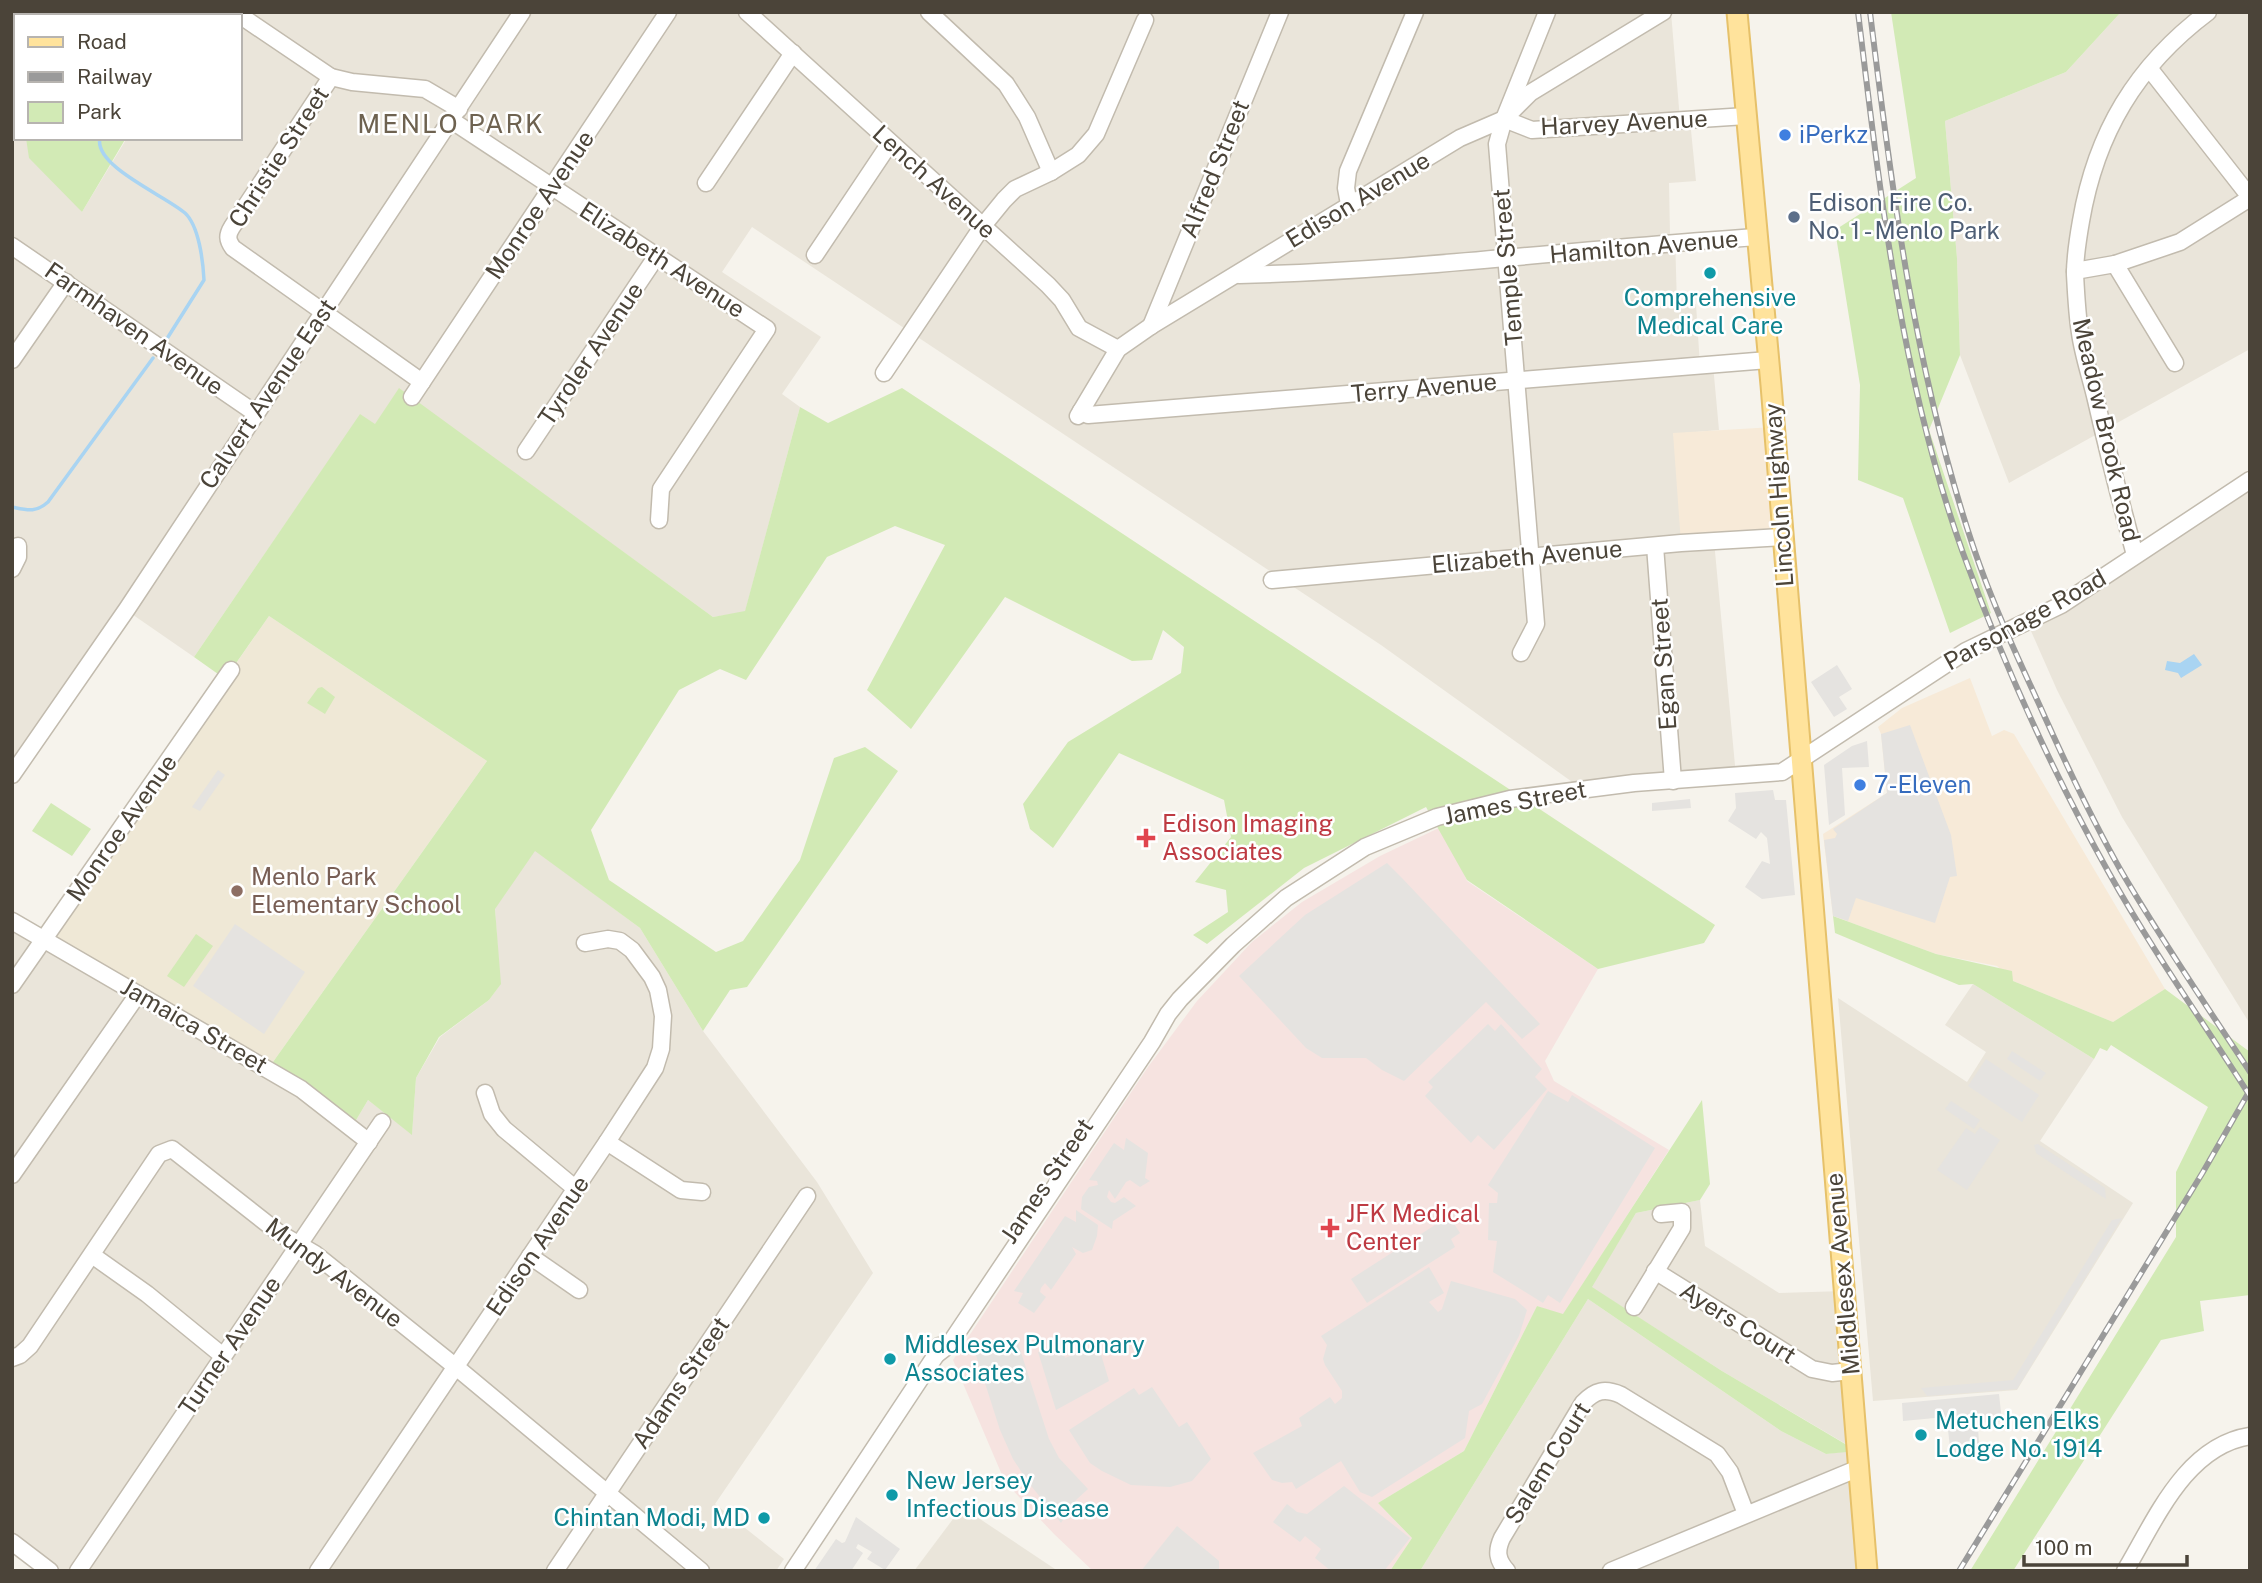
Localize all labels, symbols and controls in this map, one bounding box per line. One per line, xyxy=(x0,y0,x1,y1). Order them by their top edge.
legend xyxy=(14,14,242,140)
text: Road xyxy=(77,29,127,54)
text: Railway xyxy=(77,64,153,89)
street label: Christie Street xyxy=(222,81,334,232)
street label: Alfred Street xyxy=(1174,96,1254,242)
text: Park xyxy=(77,99,122,124)
street label: Harvey Avenue xyxy=(1540,104,1708,140)
district label: MENLO PARK xyxy=(357,108,545,139)
street label: Lench Avenue xyxy=(867,119,1002,244)
place label: iPerkz xyxy=(1799,120,1868,148)
street label: Monroe Avenue xyxy=(479,125,599,284)
marker: iPerkz xyxy=(1777,127,1793,143)
street label: Edison Avenue xyxy=(1280,145,1435,253)
street label: Temple Street xyxy=(1486,188,1528,347)
place label: Edison Fire Co. No. 1 - Menlo Park xyxy=(1808,188,2000,244)
street label: Elizabeth Avenue xyxy=(575,195,750,323)
marker: Edison Fire Co. No. 1 - Menlo Park xyxy=(1786,209,1802,225)
street label: Hamilton Avenue xyxy=(1548,224,1740,268)
street label: Farmhaven Avenue xyxy=(40,256,229,400)
marker: Comprehensive Medical Care xyxy=(1702,265,1718,281)
street label: Tyroler Avenue xyxy=(532,276,648,430)
place label: Comprehensive Medical Care xyxy=(1624,283,1796,339)
street label: Calvert Avenue East xyxy=(193,293,341,494)
street label: Meadow Brook Road xyxy=(2068,315,2146,544)
street label: Terry Avenue xyxy=(1350,367,1498,407)
street label: Lincoln Highway xyxy=(1758,402,1798,588)
street label: Elizabeth Avenue xyxy=(1430,534,1623,578)
street label: Parsonage Road xyxy=(1939,563,2110,675)
street label: Egan Street xyxy=(1644,597,1682,731)
street label: Monroe Avenue xyxy=(60,749,182,906)
place label: 7-Eleven xyxy=(1874,770,1971,798)
street label: James Street xyxy=(1441,774,1589,830)
marker: 7-Eleven xyxy=(1852,777,1868,793)
place label: Edison Imaging Associates xyxy=(1162,809,1333,865)
marker: Edison Imaging Associates xyxy=(1136,828,1156,848)
place label: Menlo Park Elementary School xyxy=(251,862,462,918)
marker: Menlo Park Elementary School xyxy=(229,883,245,899)
street label: Jamaica Street xyxy=(116,972,273,1078)
street label: James Street xyxy=(994,1113,1098,1248)
street label: Edison Avenue xyxy=(480,1170,594,1321)
street label: Middlesex Avenue xyxy=(1819,1172,1865,1376)
place label: JFK Medical Center xyxy=(1346,1199,1480,1255)
street label: Mundy Avenue xyxy=(260,1212,409,1333)
marker: JFK Medical Center xyxy=(1320,1218,1340,1238)
street label: Turner Avenue xyxy=(172,1271,286,1420)
street label: Ayers Court xyxy=(1675,1275,1802,1369)
street label: Adams Street xyxy=(626,1311,735,1454)
place label: Middlesex Pulmonary Associates xyxy=(904,1330,1145,1386)
marker: Middlesex Pulmonary Associates xyxy=(882,1351,898,1367)
street label: Salem Court xyxy=(1499,1396,1596,1529)
place label: Metuchen Elks Lodge No. 1914 xyxy=(1935,1406,2102,1462)
marker: Metuchen Elks Lodge No. 1914 xyxy=(1913,1427,1929,1443)
place label: New Jersey Infectious Disease xyxy=(906,1466,1109,1522)
marker: New Jersey Infectious Disease xyxy=(884,1487,900,1503)
place label: Chintan Modi, MD xyxy=(554,1503,750,1531)
marker: Chintan Modi, MD xyxy=(756,1510,772,1526)
scale bar xyxy=(2024,1524,2187,1568)
text: 100 m xyxy=(2035,1535,2092,1560)

